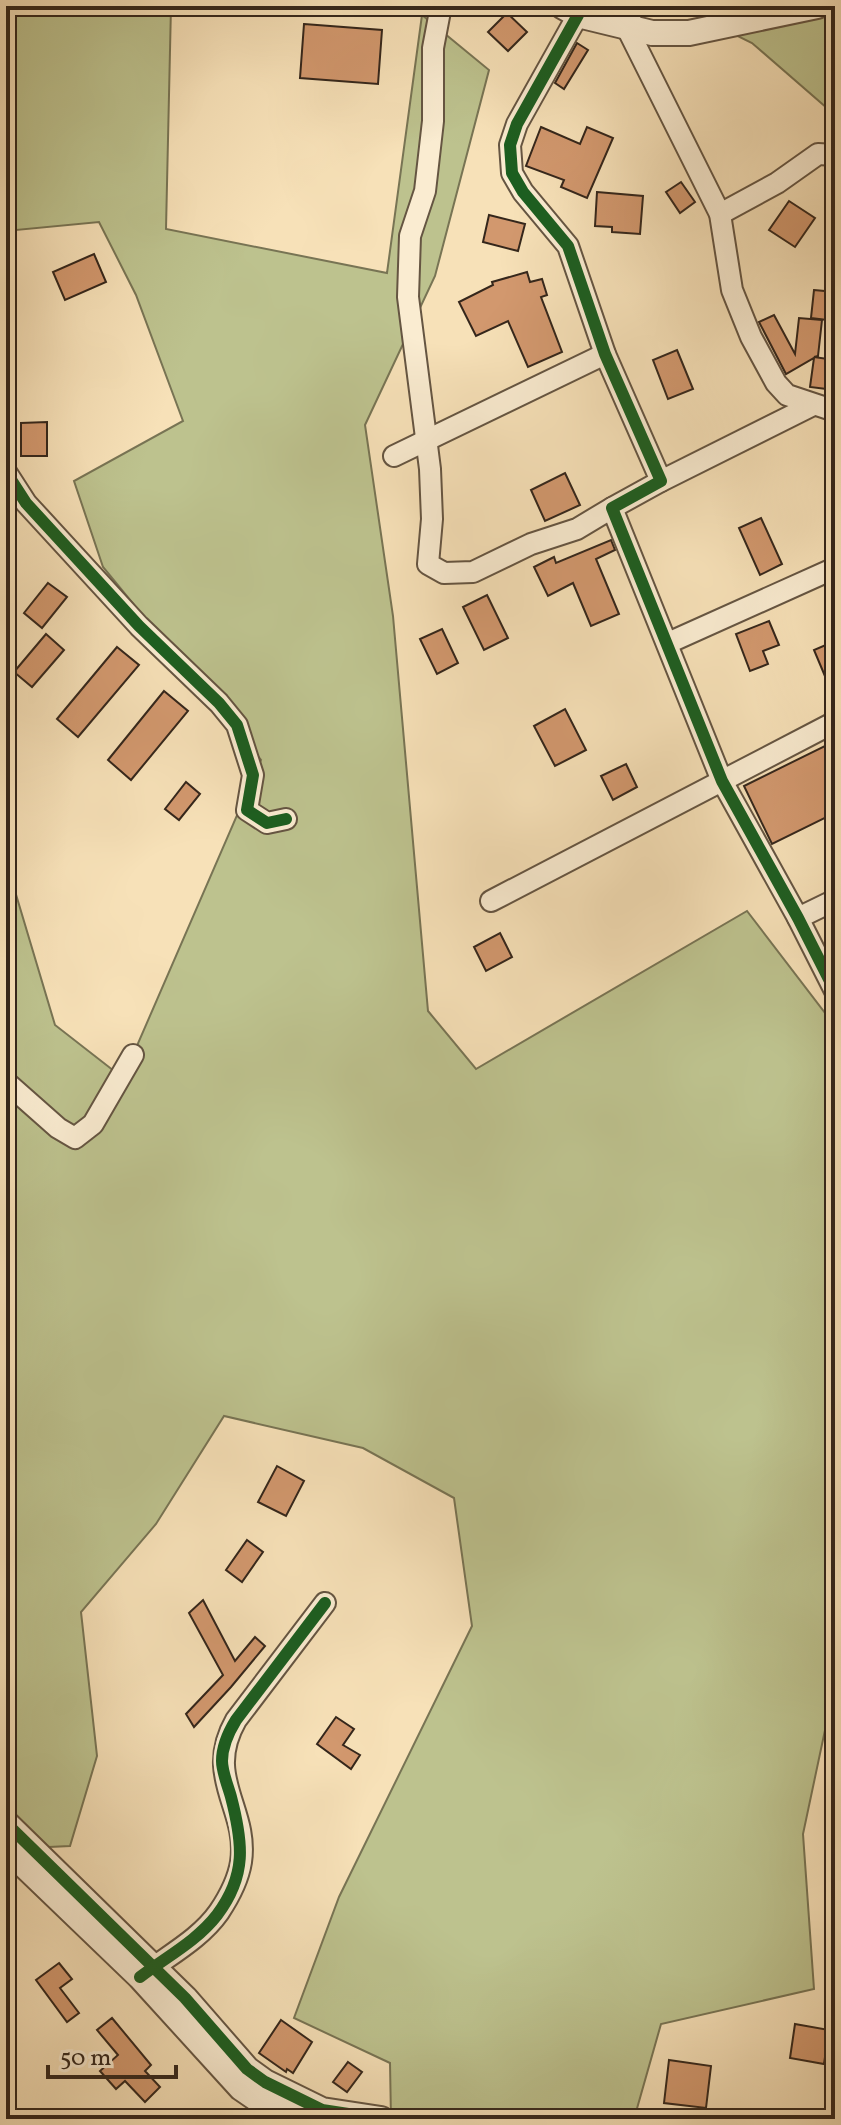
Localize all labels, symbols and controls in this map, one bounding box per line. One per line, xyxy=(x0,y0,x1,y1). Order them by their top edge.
scale bar xyxy=(48,2029,176,2079)
text: 50 m xyxy=(60,2042,112,2076)

